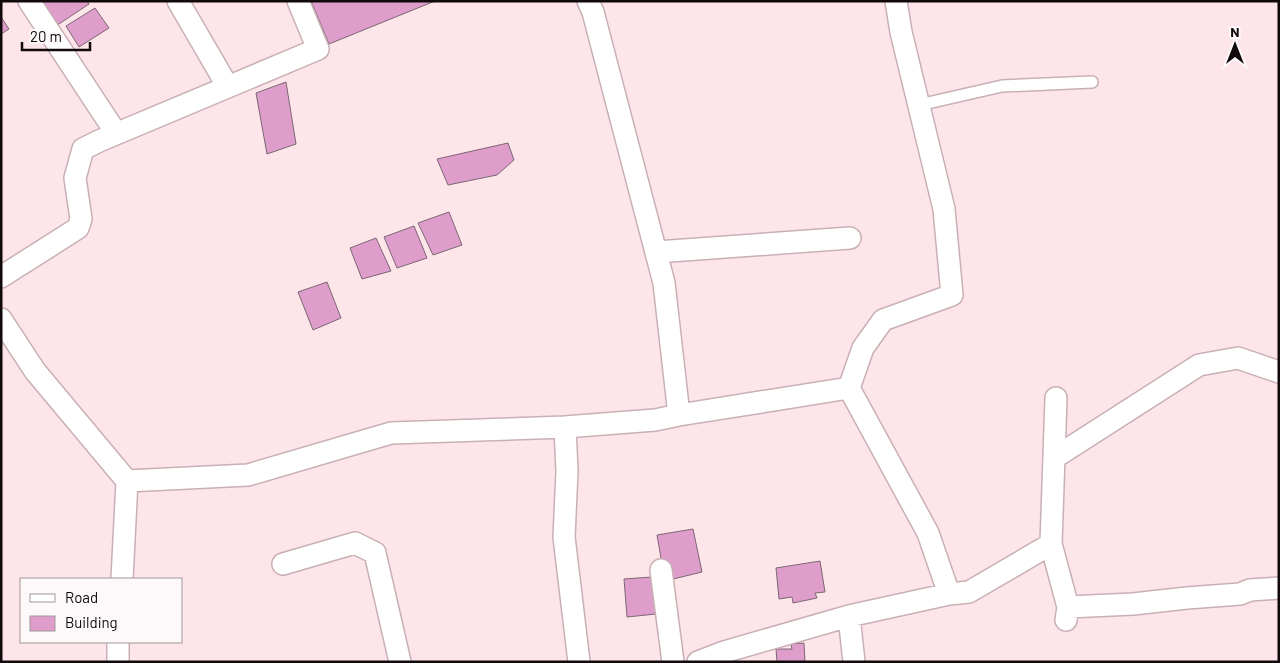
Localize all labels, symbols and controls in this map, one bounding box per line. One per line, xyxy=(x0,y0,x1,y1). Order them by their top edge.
scale bar xyxy=(22,20,90,52)
north arrow xyxy=(1210,20,1260,70)
text: N xyxy=(1230,23,1240,40)
text: 20 m xyxy=(30,27,62,45)
legend xyxy=(20,578,182,643)
text: Road xyxy=(65,588,98,606)
text: Building xyxy=(65,613,118,631)

